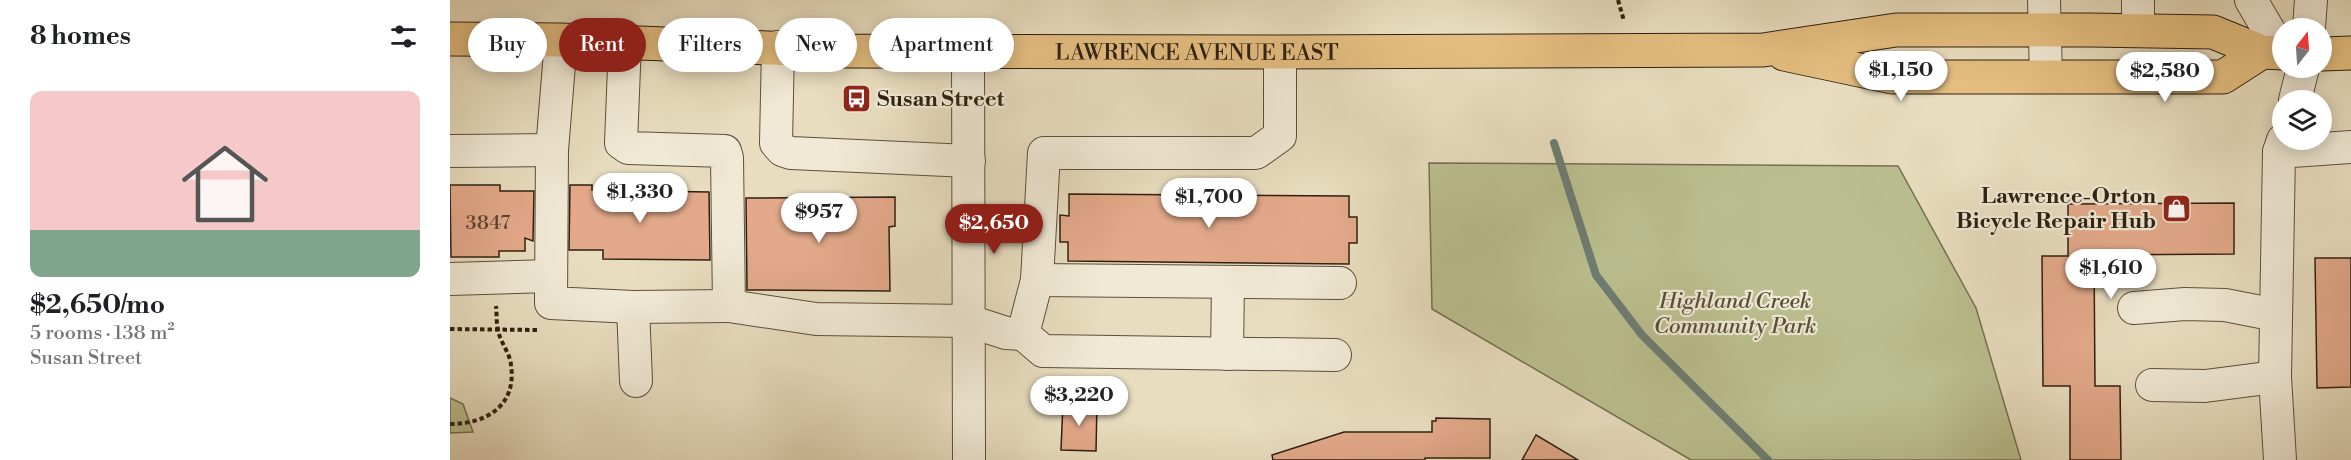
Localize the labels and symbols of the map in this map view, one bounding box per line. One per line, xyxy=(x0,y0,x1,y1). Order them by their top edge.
north arrow xyxy=(2272,18,2332,78)
street label: LAWRENCE AVENUE EAST xyxy=(1055,39,1339,67)
pin: $1,150 xyxy=(1852,51,1950,102)
pin: $2,580 xyxy=(2116,52,2214,103)
bus stop icon: Susan Street xyxy=(840,82,872,114)
place label: Susan Street xyxy=(877,86,1005,113)
pin: $1,330 xyxy=(591,173,689,224)
pin: $1,700 xyxy=(1160,178,1258,229)
place label: Lawrence-Orton Bicycle Repair Hub xyxy=(1956,183,2156,235)
shop icon: Lawrence-Orton Bicycle Repair Hub xyxy=(2161,192,2193,224)
pin: $957 xyxy=(783,193,855,244)
pin: $2,650 xyxy=(945,204,1043,255)
house number: 3847 xyxy=(466,211,510,236)
pin: $1,610 xyxy=(2062,249,2160,300)
park label: Highland Creek Community Park xyxy=(1654,288,1816,340)
pin: $3,220 xyxy=(1030,376,1128,427)

